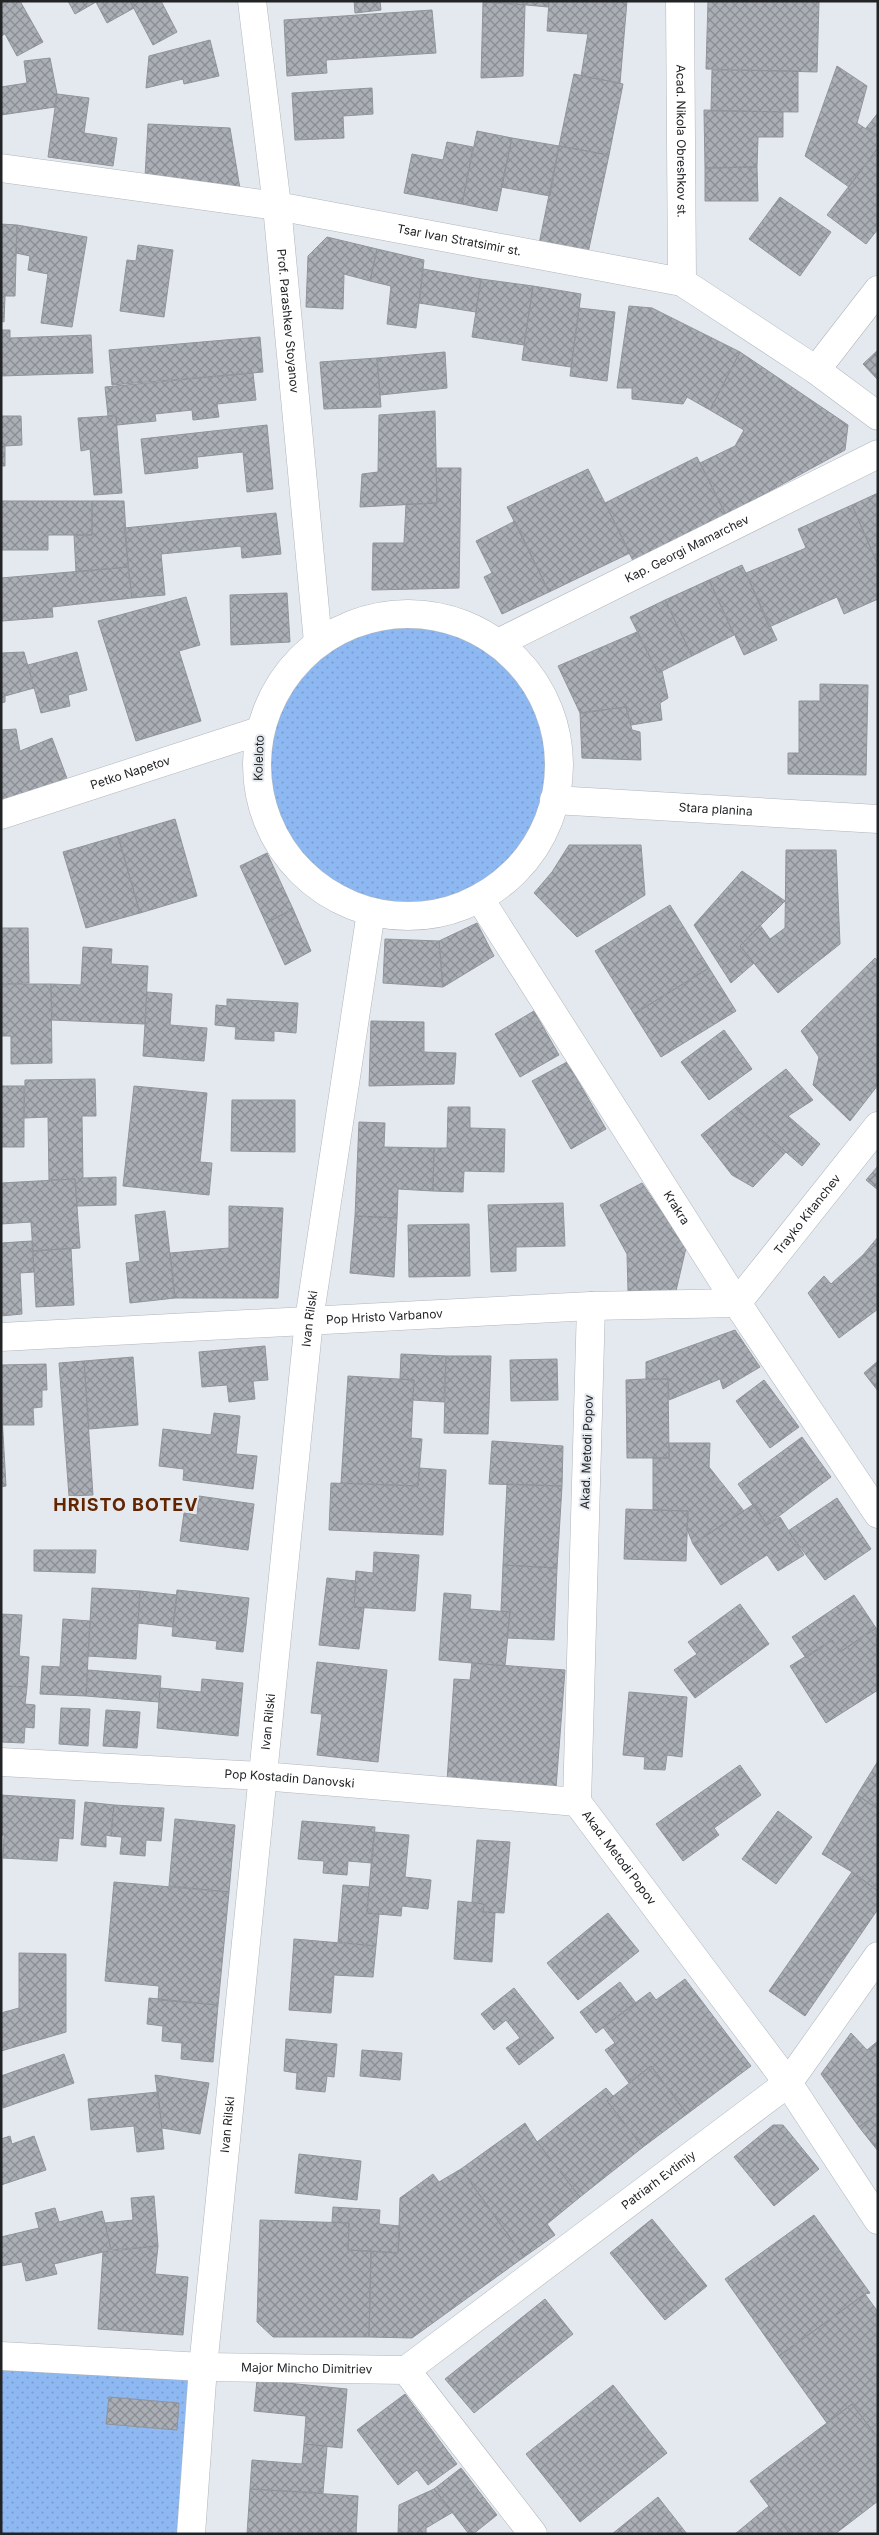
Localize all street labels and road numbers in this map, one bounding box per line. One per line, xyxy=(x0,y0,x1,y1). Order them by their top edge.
street label: Acad. Nikola Obreshkov st. xyxy=(673,64,690,218)
street label: Tsar Ivan Stratsimir st. xyxy=(396,221,523,259)
street label: Prof. Parashkev Stoyanov xyxy=(274,248,303,394)
street label: Kap. Georgi Mamarchev xyxy=(622,511,752,586)
street label: Koleloto xyxy=(250,735,267,781)
street label: Petko Napetov xyxy=(88,752,172,792)
street label: Stara planina xyxy=(678,799,753,819)
street label: Trayko Kitanchev xyxy=(771,1171,844,1257)
street label: Krakra xyxy=(661,1188,693,1227)
street label: Ivan Rilski xyxy=(298,1290,320,1348)
street label: Pop Hristo Varbanov xyxy=(326,1306,444,1327)
street label: Akad. Metodi Popov xyxy=(577,1394,596,1509)
street label: Ivan Rilski xyxy=(258,1693,278,1751)
street label: Pop Kostadin Danovski xyxy=(224,1766,355,1791)
street label: Akad. Metodi Popov xyxy=(579,1807,660,1908)
street label: Ivan Rilski xyxy=(217,2096,237,2154)
street label: Patriarh Evtimiy xyxy=(618,2147,699,2213)
street label: Major Mincho Dimitriev xyxy=(241,2360,373,2377)

